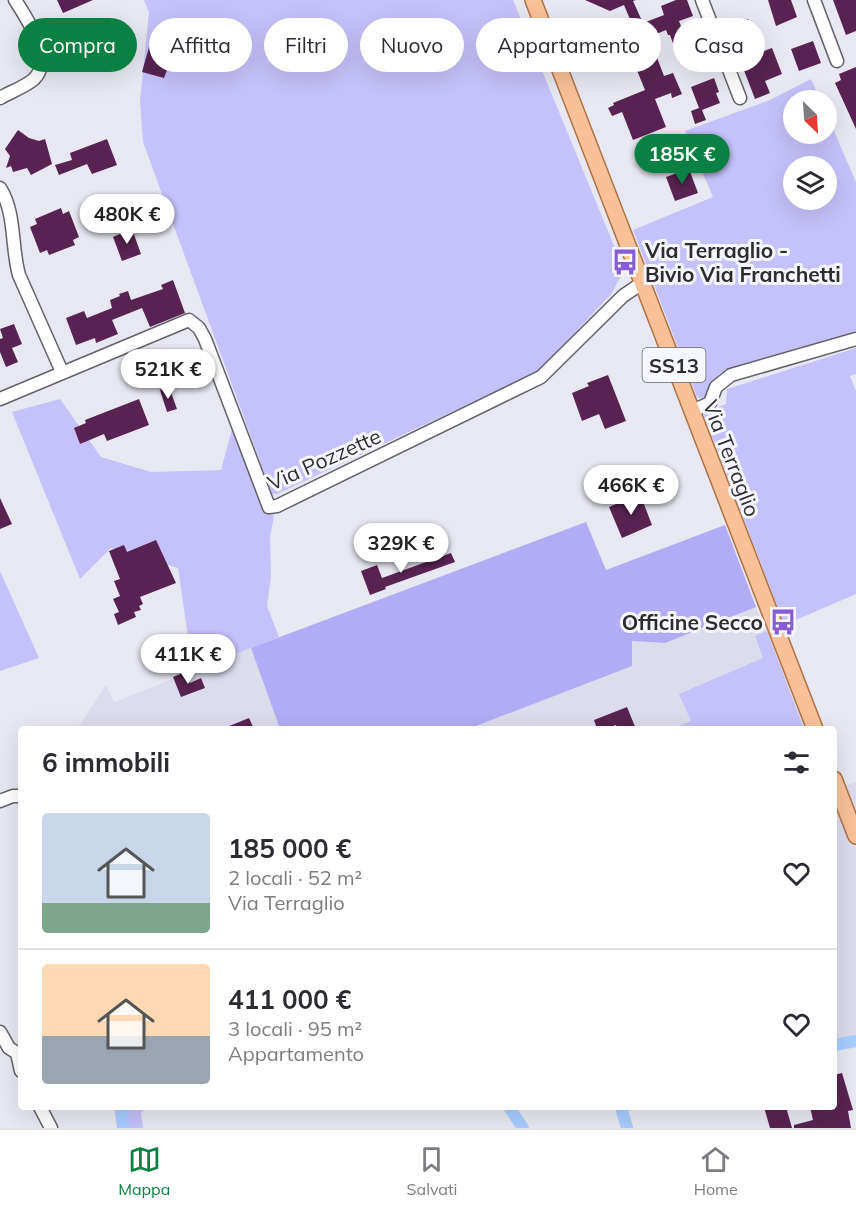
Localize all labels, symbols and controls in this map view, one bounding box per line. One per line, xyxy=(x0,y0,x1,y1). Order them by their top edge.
chip: Compra xyxy=(18,18,137,72)
chip: Affitta xyxy=(149,18,252,72)
chip: Filtri xyxy=(264,18,348,72)
chip: Nuovo xyxy=(360,18,464,72)
chip: Appartamento xyxy=(476,18,661,72)
chip: Casa xyxy=(673,18,765,72)
north arrow xyxy=(783,90,837,144)
map controls xyxy=(783,90,837,210)
pin: 185K € xyxy=(633,134,731,185)
text: 185K € xyxy=(649,141,715,166)
button: layers xyxy=(783,156,837,210)
pin: 480K € xyxy=(78,194,176,245)
text: 480K € xyxy=(94,201,160,226)
place label: Via Terraglio - Bivio Via Franchetti xyxy=(644,237,841,287)
bus stop icon: Via Terraglio - Bivio Via Franchetti xyxy=(610,247,640,277)
road number: SS13 xyxy=(642,348,706,382)
pin: 521K € xyxy=(119,349,217,400)
text: 521K € xyxy=(135,356,201,381)
street label: Via Terraglio xyxy=(698,396,766,520)
street label: Via Pozzette xyxy=(263,422,385,496)
pin: 466K € xyxy=(582,465,680,516)
text: 466K € xyxy=(598,472,664,497)
pin: 329K € xyxy=(352,523,450,574)
text: 329K € xyxy=(368,530,434,555)
bus stop icon: Officine Secco xyxy=(768,607,798,637)
place label: Officine Secco xyxy=(622,609,763,635)
pin: 411K € xyxy=(139,634,237,685)
text: 411K € xyxy=(155,641,221,666)
text: 6 immobili xyxy=(42,746,170,779)
icon: filters xyxy=(780,746,813,779)
text: 185 000 € xyxy=(228,832,351,865)
icon: home xyxy=(90,837,162,909)
icon: heart xyxy=(780,857,813,890)
text: 2 locali · 52 m² xyxy=(228,865,362,890)
text: Via Terraglio xyxy=(228,890,345,915)
text: 411 000 € xyxy=(228,983,351,1016)
icon: home xyxy=(90,988,162,1060)
icon: heart xyxy=(780,1008,813,1041)
text: 3 locali · 95 m² xyxy=(228,1016,362,1041)
text: Appartamento xyxy=(228,1041,364,1066)
tab: Mappa xyxy=(118,1143,170,1199)
tab: Salvati xyxy=(407,1143,457,1199)
tab: Home xyxy=(694,1143,738,1199)

